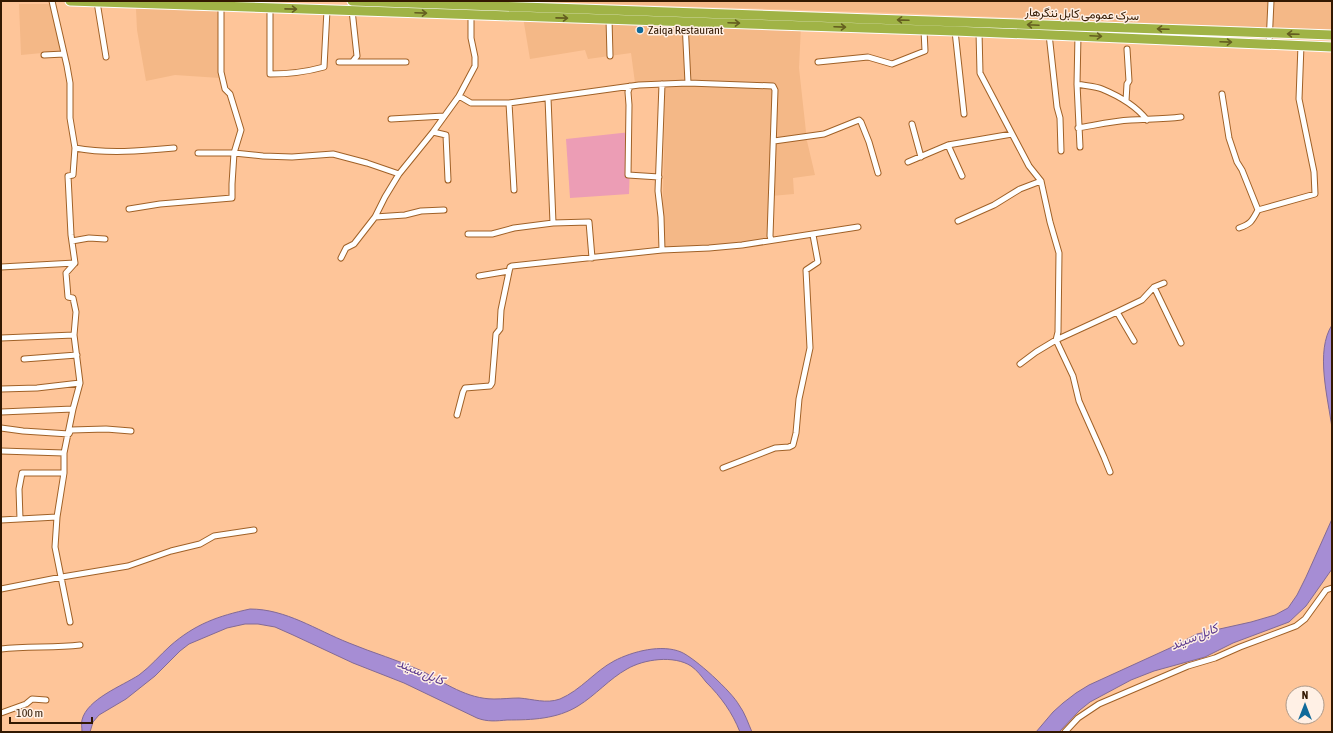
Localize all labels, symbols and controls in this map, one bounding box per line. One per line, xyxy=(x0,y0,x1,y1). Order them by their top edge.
one-way arrow xyxy=(284,5,297,13)
street label: سرک عمومی کابل ننگرهار xyxy=(1024,5,1139,24)
one-way arrow xyxy=(414,9,427,16)
one-way arrow xyxy=(555,14,568,22)
one-way arrow xyxy=(897,16,910,23)
one-way arrow xyxy=(727,20,740,27)
one-way arrow xyxy=(1027,21,1040,28)
place label: Zaiqa Restaurant xyxy=(648,23,724,37)
one-way arrow xyxy=(833,23,846,31)
marker: Zaiqa Restaurant xyxy=(635,25,645,35)
one-way arrow xyxy=(1157,26,1170,33)
one-way arrow xyxy=(1287,30,1300,38)
one-way arrow xyxy=(1089,33,1102,40)
one-way arrow xyxy=(1219,38,1232,46)
water label: کابل سيند xyxy=(1168,619,1223,654)
water label: کابل سيند xyxy=(395,655,449,690)
north arrow xyxy=(1285,685,1325,725)
text: N xyxy=(1302,689,1308,701)
scale bar xyxy=(10,699,92,725)
text: 100 m xyxy=(16,706,43,720)

